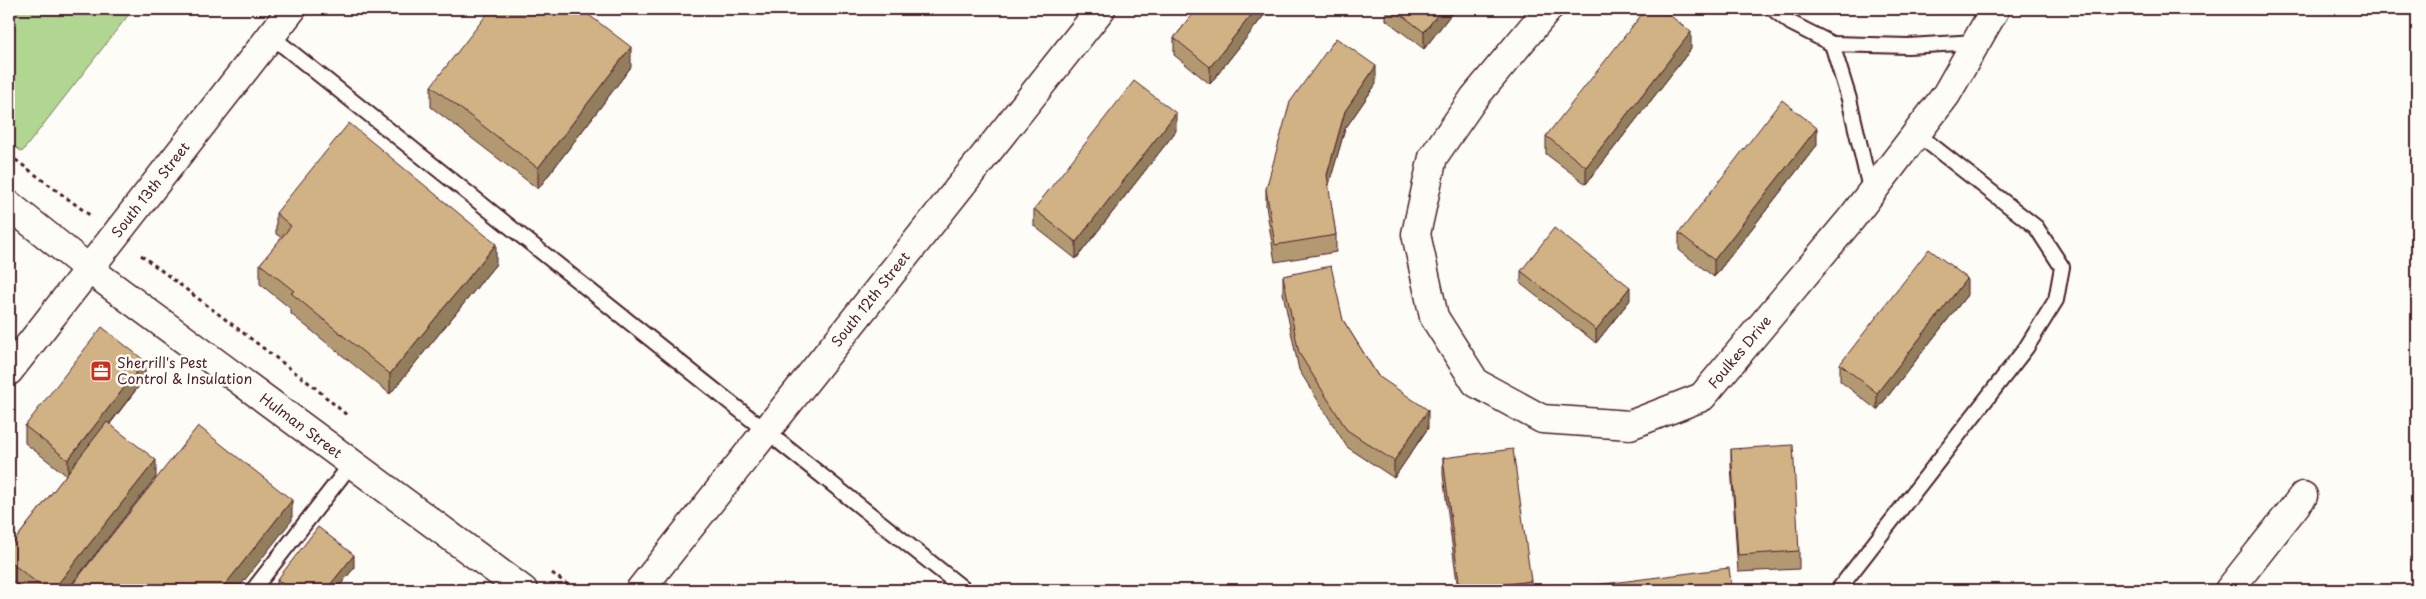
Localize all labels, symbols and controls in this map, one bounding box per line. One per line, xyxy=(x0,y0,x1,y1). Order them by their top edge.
street label: South 13th Street xyxy=(106,137,195,242)
street label: South 12th Street xyxy=(826,247,915,351)
street label: Foulkes Drive xyxy=(1703,310,1776,393)
place label: Sherrill's Pest Control & Insulation xyxy=(117,352,252,389)
office icon: Sherrill's Pest Control & Insulation xyxy=(89,359,113,383)
street label: Hulman Street xyxy=(256,388,347,463)

